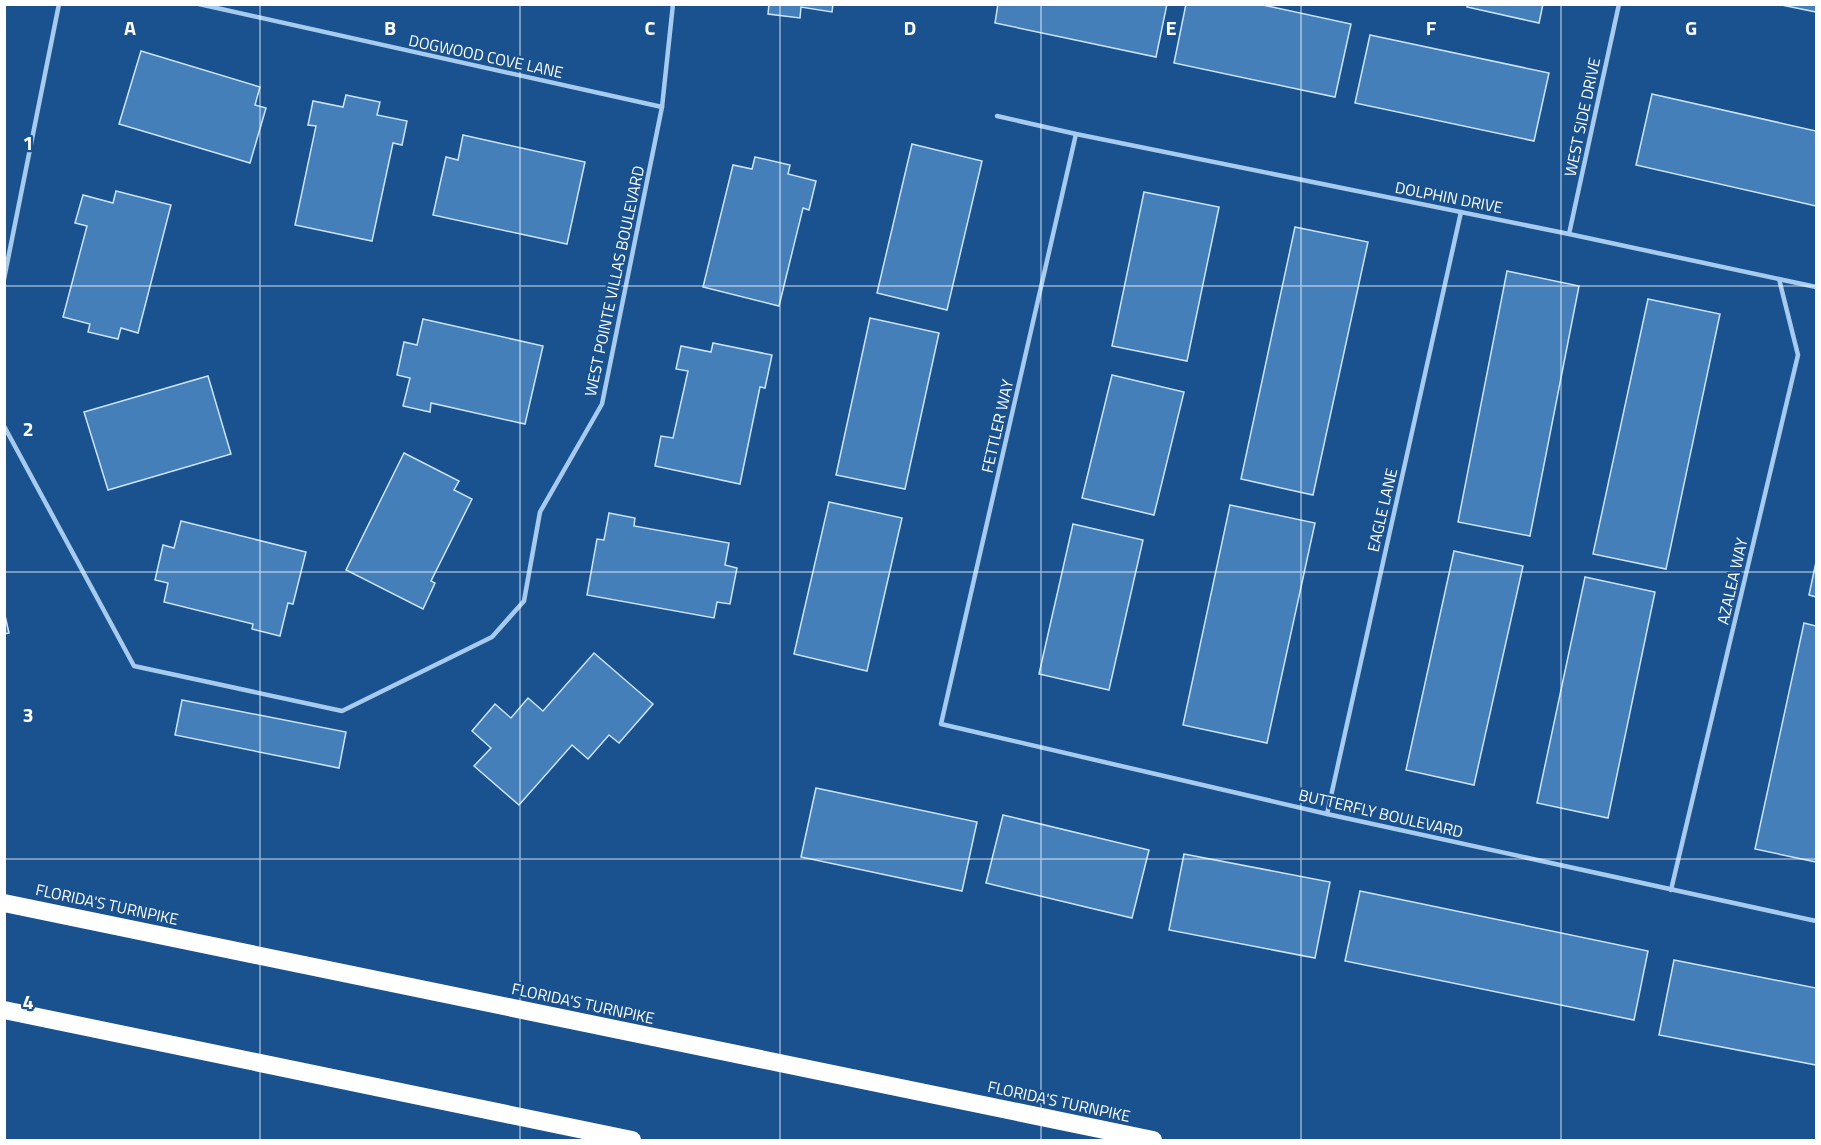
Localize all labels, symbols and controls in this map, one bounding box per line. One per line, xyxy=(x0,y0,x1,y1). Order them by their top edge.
text: A xyxy=(124,12,136,43)
text: B xyxy=(384,12,396,43)
text: C xyxy=(645,12,656,43)
text: D xyxy=(904,12,916,43)
text: E xyxy=(1165,12,1177,43)
text: F xyxy=(1426,12,1437,43)
text: G xyxy=(1685,12,1697,43)
street label: DOGWOOD COVE LANE xyxy=(407,28,566,84)
street label: WEST SIDE DRIVE xyxy=(1558,55,1606,179)
text: 1 xyxy=(22,127,34,158)
street label: WEST POINTE VILLAS BOULEVARD xyxy=(578,163,650,399)
street label: DOLPHIN DRIVE xyxy=(1393,175,1505,219)
street label: FETTLER WAY xyxy=(975,377,1019,475)
text: 2 xyxy=(22,413,34,444)
street label: EAGLE LANE xyxy=(1361,466,1403,554)
street label: AZALEA WAY xyxy=(1710,535,1754,627)
text: 3 xyxy=(22,699,34,730)
street label: BUTTERFLY BOULEVARD xyxy=(1296,782,1466,844)
street label: FLORIDA'S TURNPIKE xyxy=(33,877,181,931)
street label: FLORIDA'S TURNPIKE xyxy=(509,976,657,1030)
text: 4 xyxy=(22,986,34,1017)
street label: FLORIDA'S TURNPIKE xyxy=(985,1074,1133,1128)

